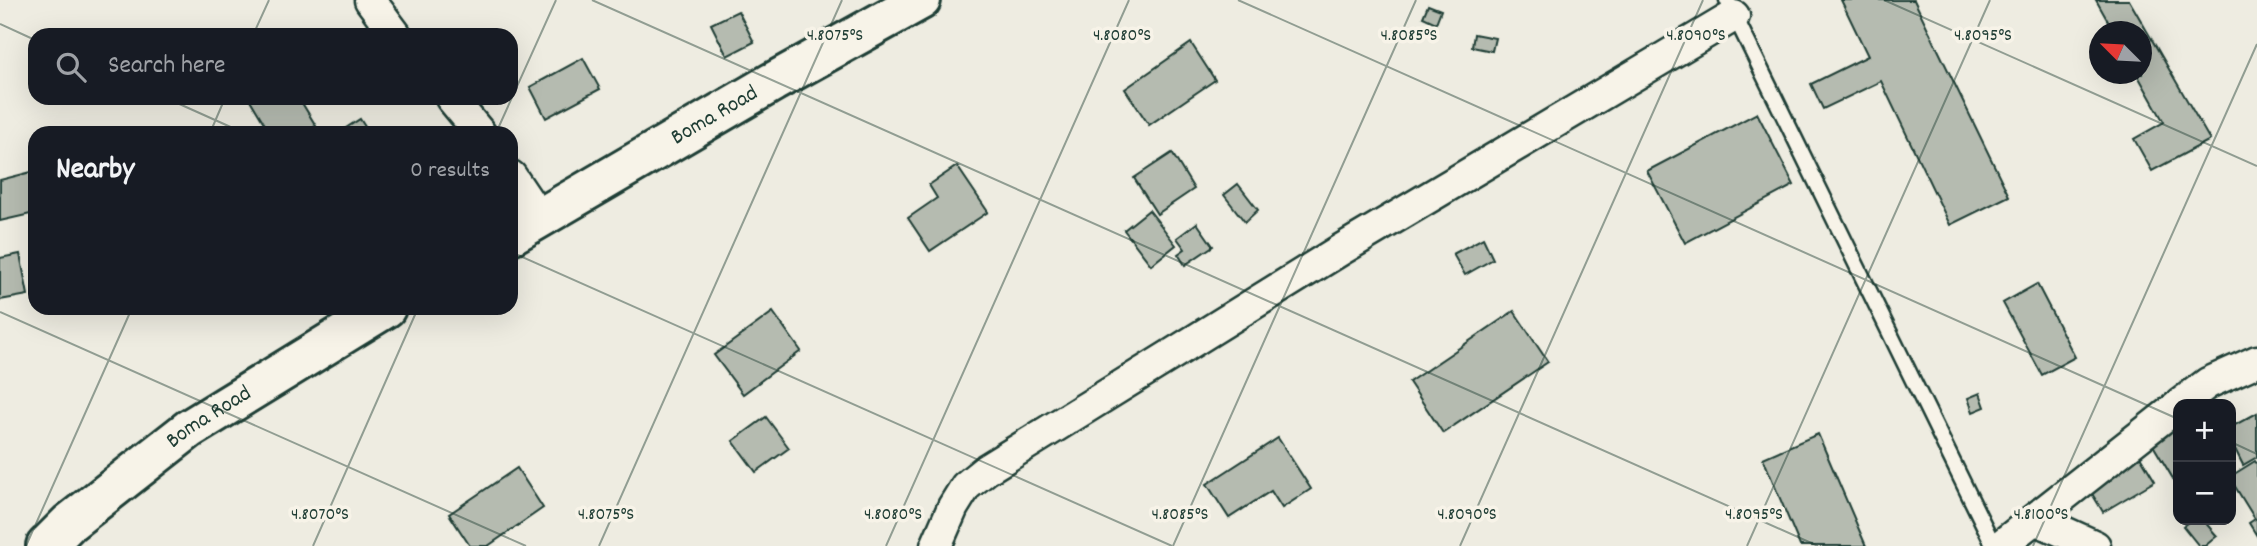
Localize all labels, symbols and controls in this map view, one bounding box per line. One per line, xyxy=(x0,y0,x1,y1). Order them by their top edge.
north arrow xyxy=(2089,21,2152,84)
text: 4.8075°S xyxy=(807,24,863,49)
text: 4.8080°S xyxy=(1093,24,1151,49)
text: 4.8085°S xyxy=(1381,24,1437,49)
text: 4.8090°S xyxy=(1666,24,1726,49)
text: 4.8095°S xyxy=(1954,24,2012,49)
search box xyxy=(28,28,518,105)
icon: search xyxy=(52,48,90,86)
text: Search here xyxy=(108,48,226,85)
street label: Boma Road xyxy=(665,78,765,154)
text: Nearby xyxy=(56,150,134,193)
text: 0 results xyxy=(410,155,490,188)
street label: Boma Road xyxy=(159,378,258,457)
map controls xyxy=(2173,399,2236,525)
button: + xyxy=(2173,399,2236,462)
button: − xyxy=(2173,462,2236,525)
text: 4.8070°S xyxy=(291,503,349,528)
text: 4.8075°S xyxy=(578,503,634,528)
text: 4.8080°S xyxy=(864,503,922,528)
text: 4.8085°S xyxy=(1152,503,1208,528)
text: 4.8090°S xyxy=(1437,503,1497,528)
text: 4.8095°S xyxy=(1725,503,1783,528)
text: 4.8100°S xyxy=(2014,503,2069,528)

